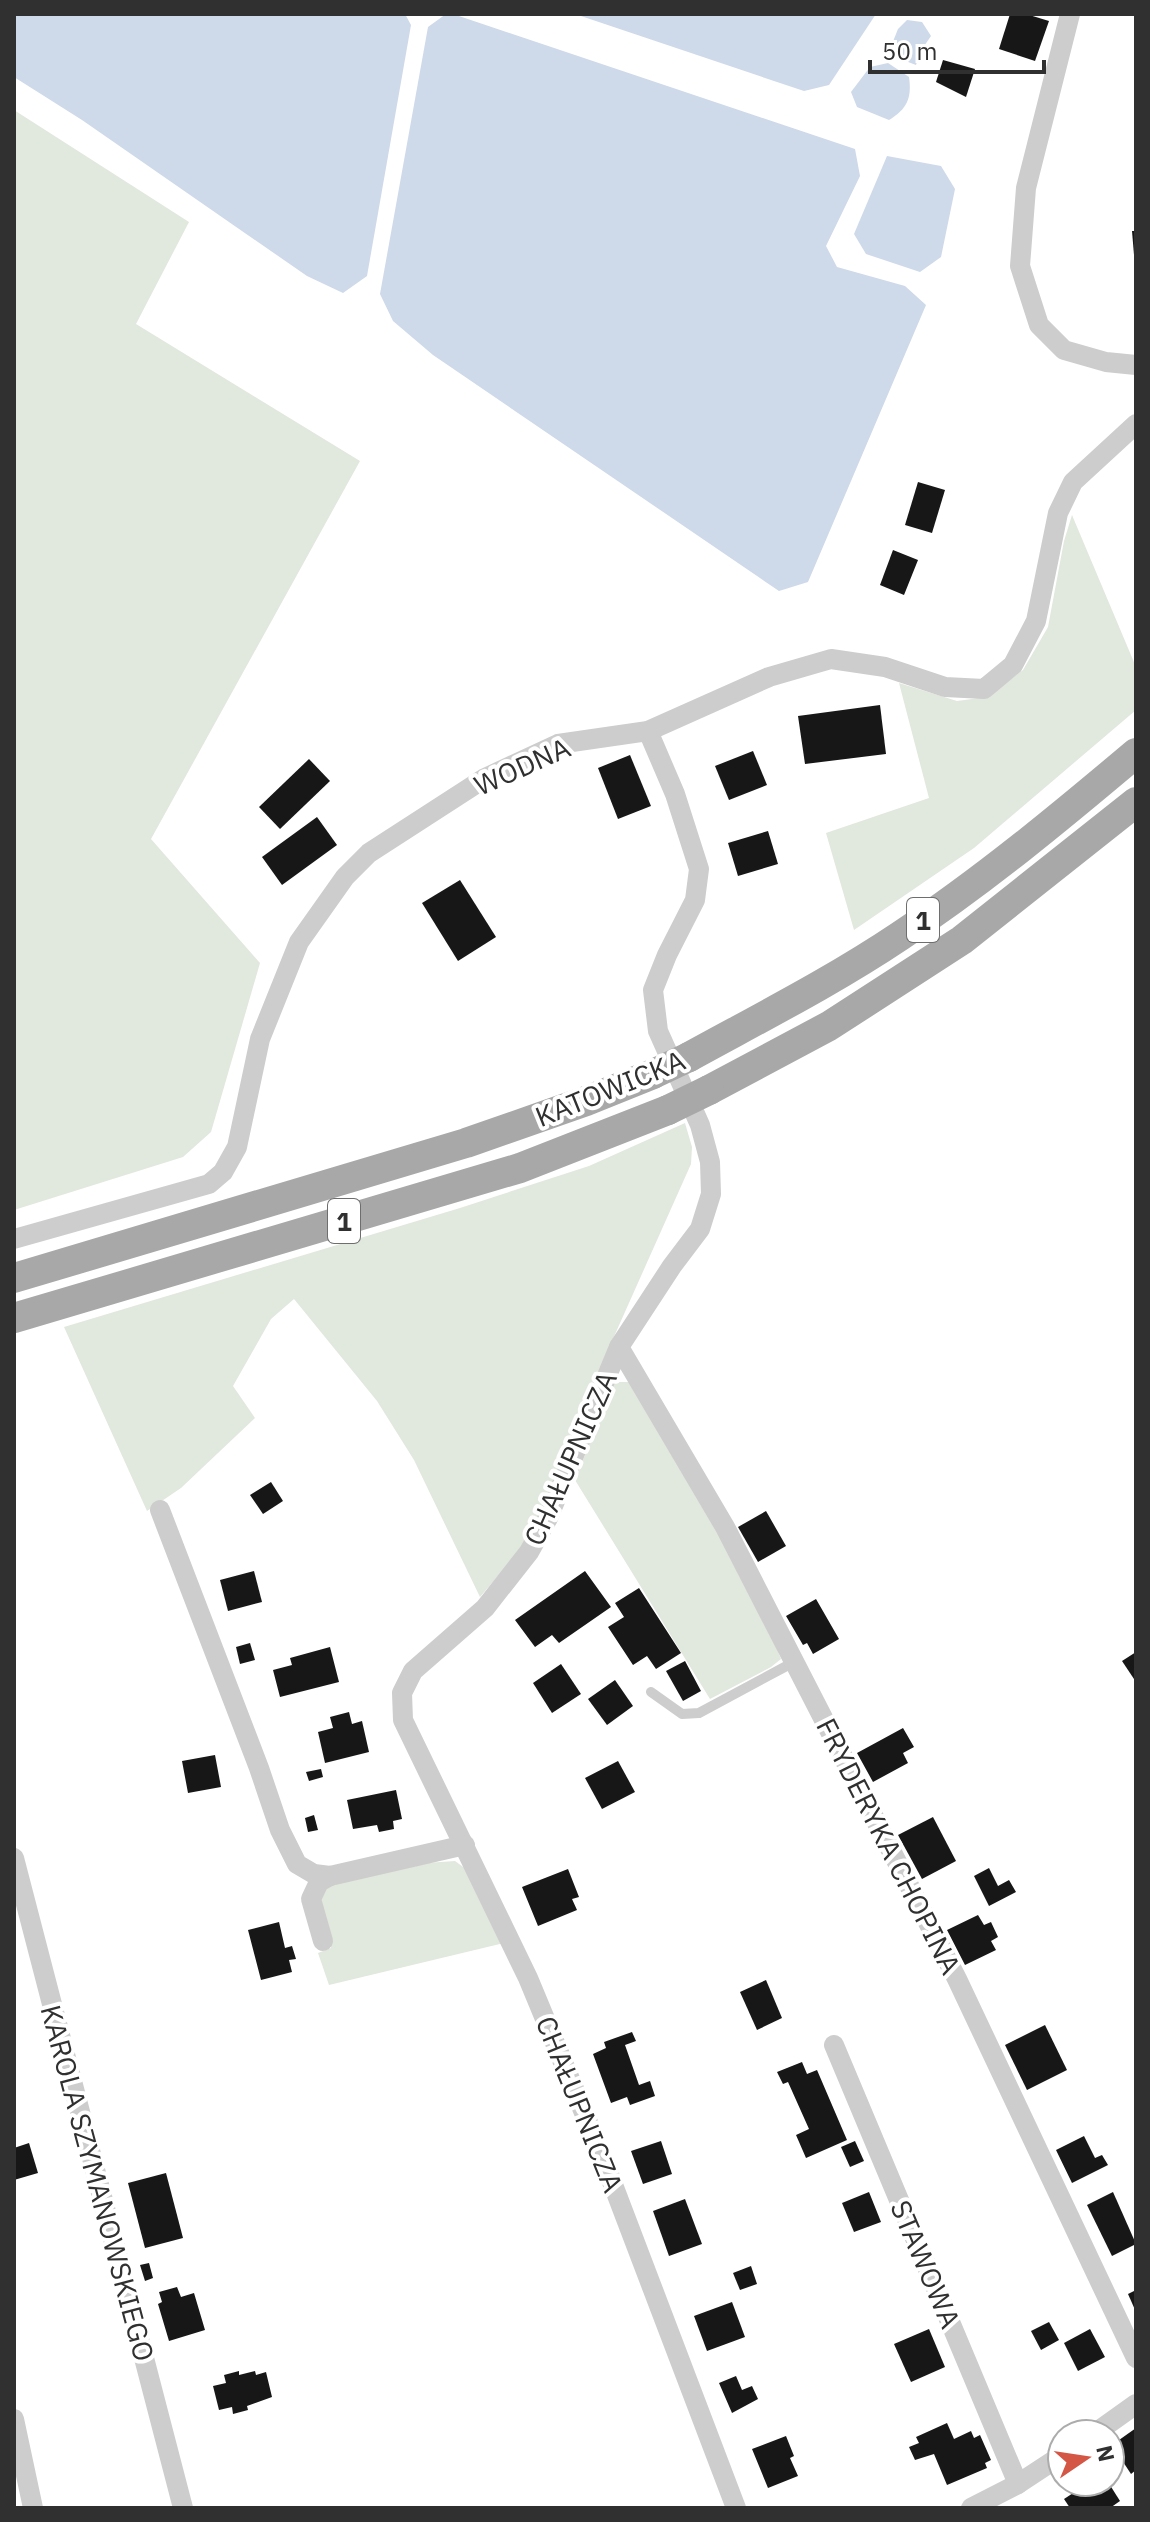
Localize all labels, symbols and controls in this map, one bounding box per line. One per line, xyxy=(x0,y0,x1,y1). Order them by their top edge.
scale bar xyxy=(870,24,1044,74)
text: 50 m xyxy=(882,35,937,67)
street label: WODNA xyxy=(468,728,576,804)
road number: 1 xyxy=(907,898,939,942)
street label: KATOWICKA xyxy=(530,1041,690,1135)
road number: 1 xyxy=(328,1199,360,1243)
street label: CHAŁUPNICZA xyxy=(515,1365,625,1551)
street label: FRYDERYKA CHOPINA xyxy=(808,1712,970,1981)
street label: KAROLA SZYMANOWSKIEGO xyxy=(33,2001,163,2365)
street label: CHAŁUPNICZA xyxy=(528,2010,632,2198)
street label: STAWOWA xyxy=(882,2194,970,2334)
north arrow xyxy=(1046,2418,1126,2498)
text: N xyxy=(1090,2442,1122,2464)

